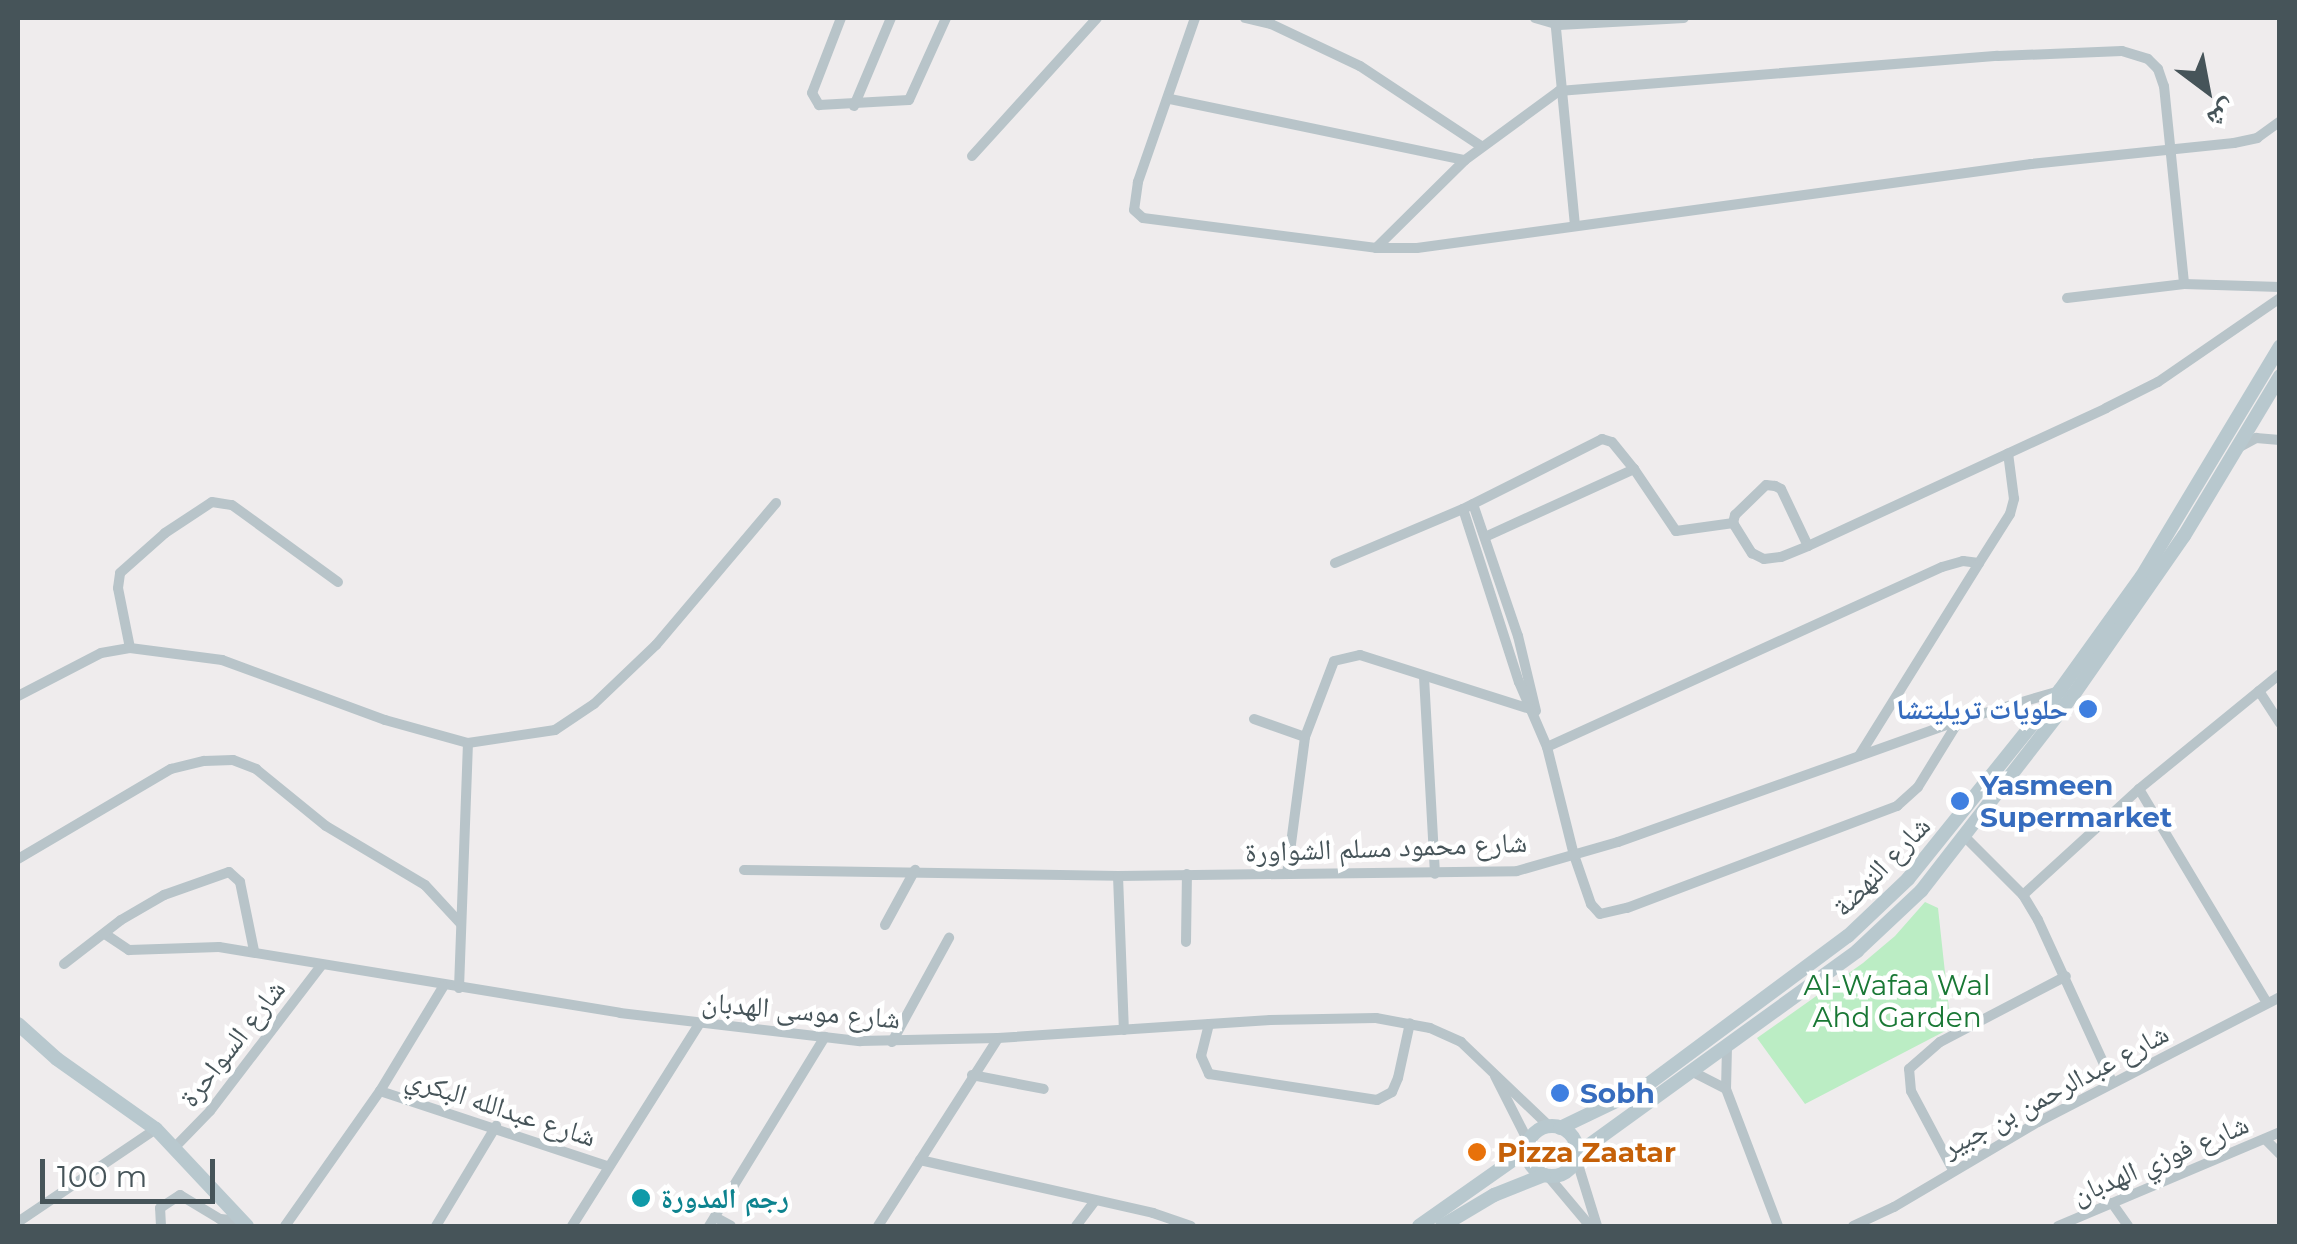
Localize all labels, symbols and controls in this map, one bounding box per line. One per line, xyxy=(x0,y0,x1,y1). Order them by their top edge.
north arrow xyxy=(2157,40,2257,140)
text: ش xyxy=(2201,93,2245,138)
place label: حلويات تريليتشا xyxy=(1896,692,2068,726)
marker: حلويات تريليتشا xyxy=(2077,698,2099,720)
place label: Yasmeen Supermarket xyxy=(1980,768,2172,834)
marker: Yasmeen Supermarket xyxy=(1949,790,1971,812)
street label: شارع النهضة xyxy=(1825,809,1937,923)
street label: شارع محمود مسلم الشواورة xyxy=(1244,825,1528,869)
park label: Al-Wafaa Wal Ahd Garden xyxy=(1804,968,1990,1034)
street label: شارع السواحرة xyxy=(172,973,292,1113)
street label: شارع موسى الهدبان xyxy=(700,985,902,1035)
street label: شارع عبدالرحمن بن جبير xyxy=(1936,1016,2174,1164)
street label: شارع عبدالله البكري xyxy=(402,1060,600,1154)
place label: Sobh xyxy=(1580,1076,1655,1110)
marker: Sobh xyxy=(1549,1082,1571,1104)
street label: شارع فوزي الهدبان xyxy=(2067,1107,2253,1211)
place label: Pizza Zaatar xyxy=(1497,1135,1676,1169)
scale bar xyxy=(45,1139,220,1201)
marker: Pizza Zaatar xyxy=(1466,1141,1488,1163)
text: 100 m xyxy=(57,1158,147,1195)
place label: رجم المدورة xyxy=(661,1181,789,1215)
marker: رجم المدورة xyxy=(630,1187,652,1209)

